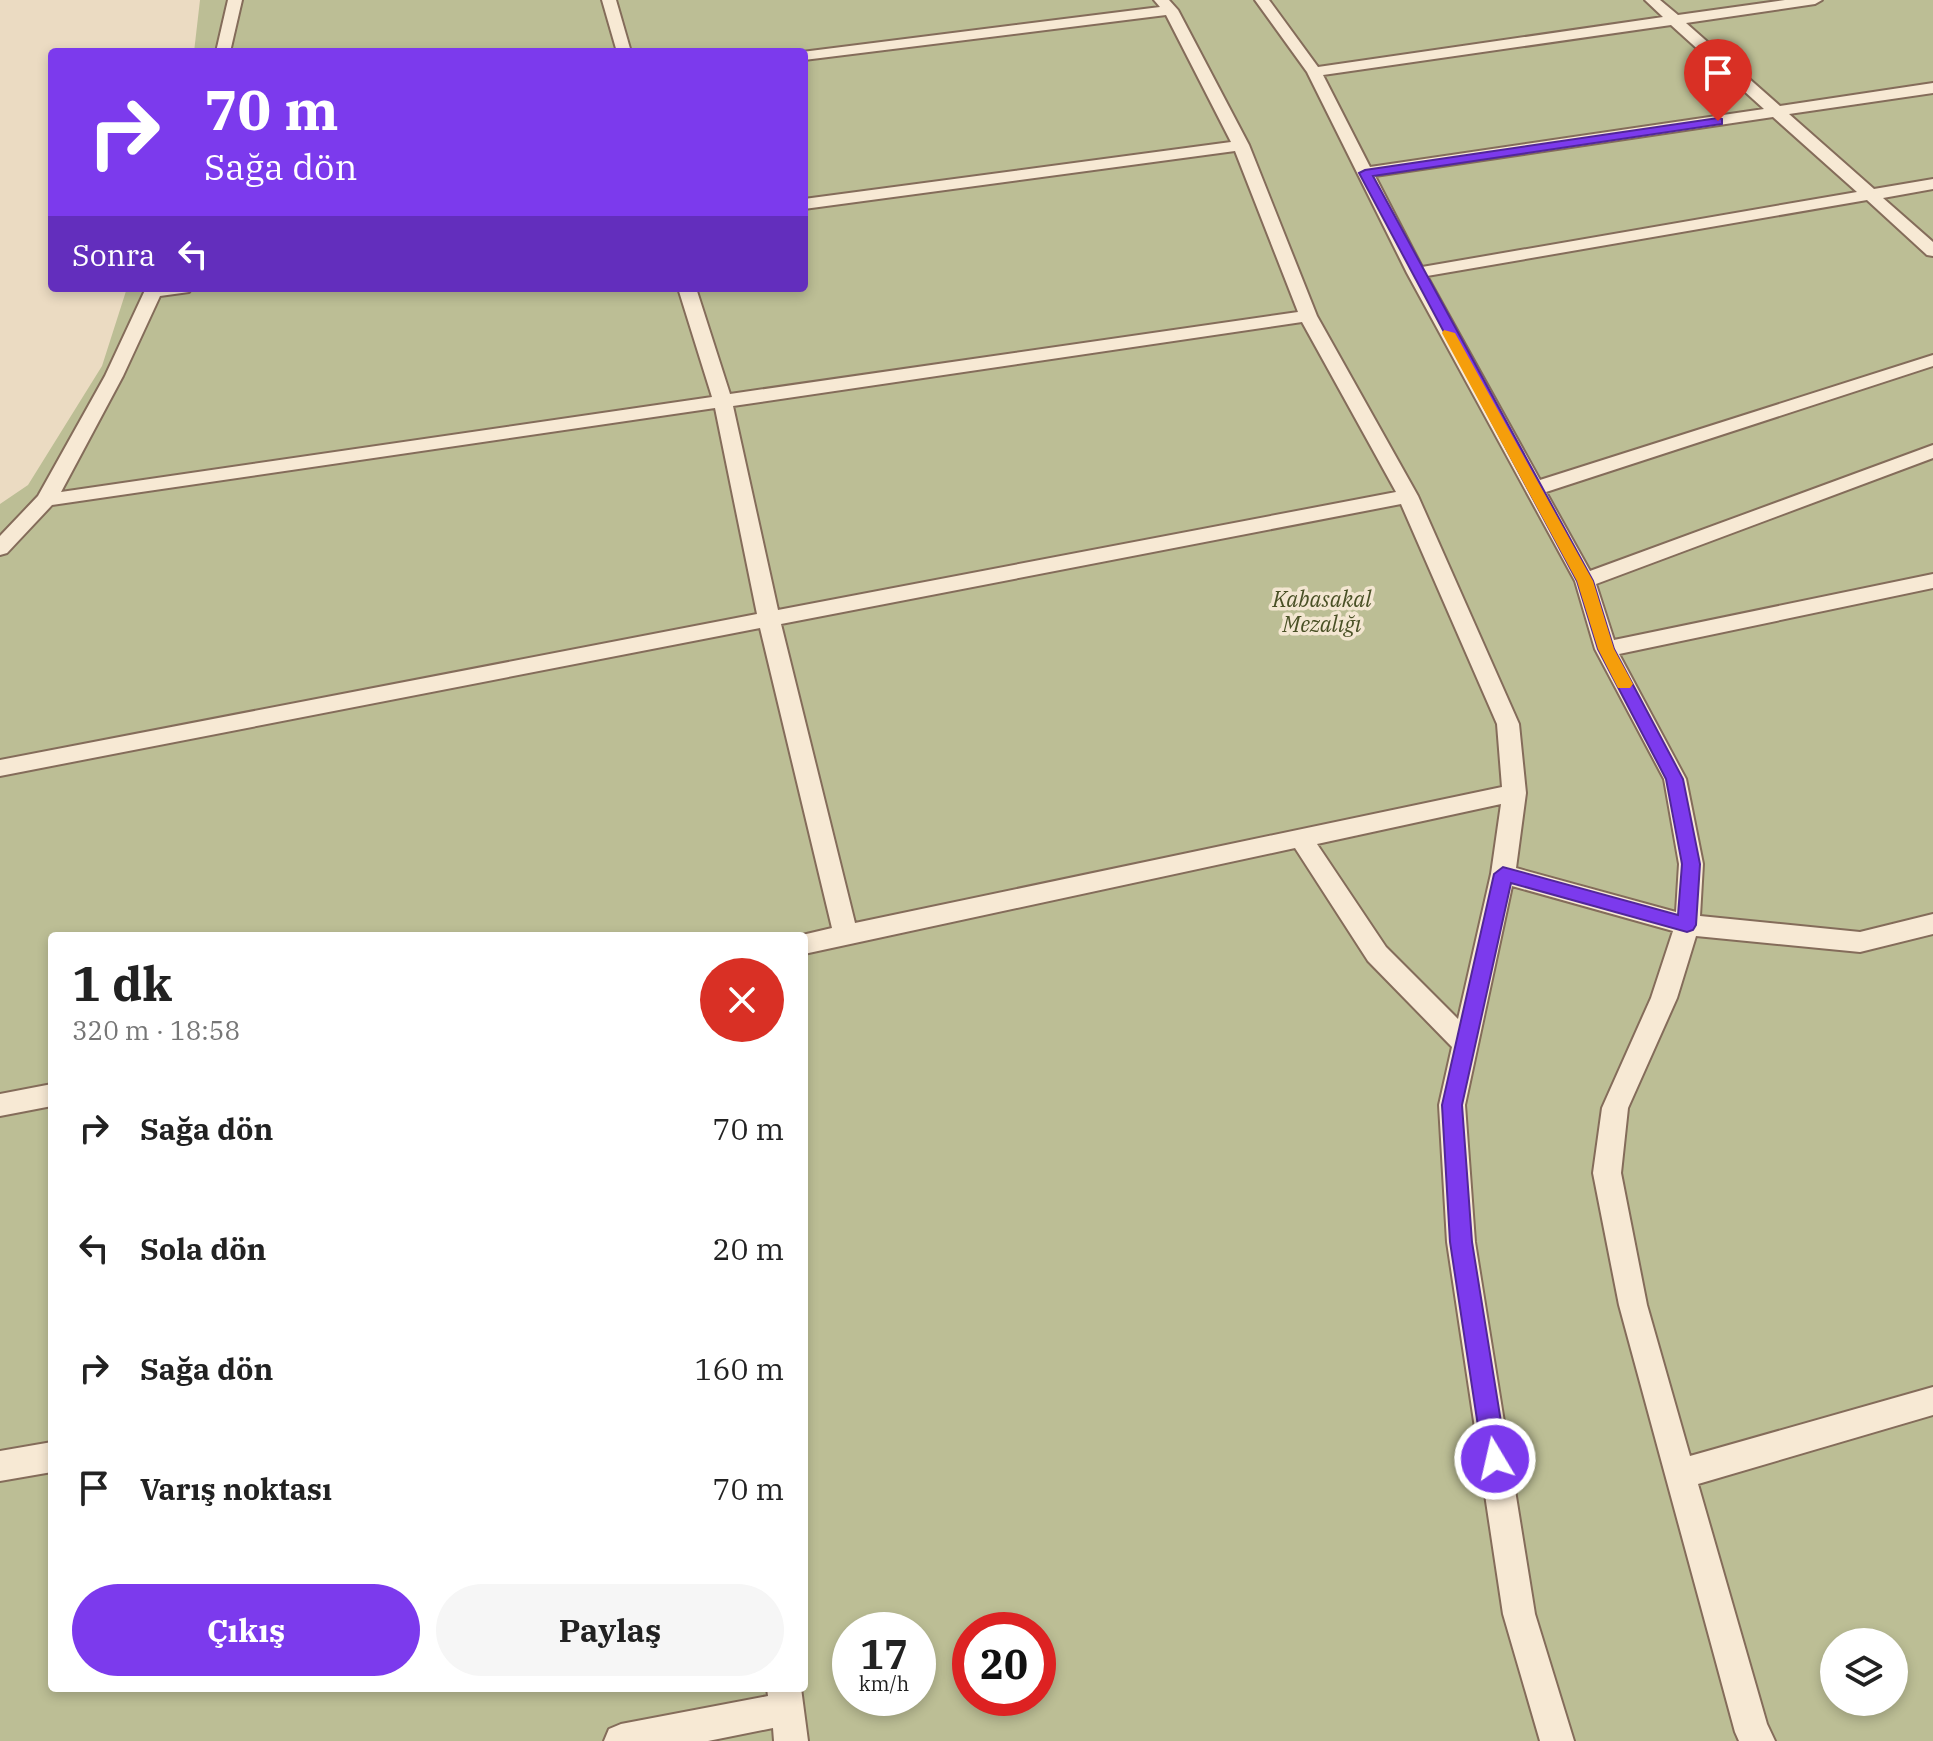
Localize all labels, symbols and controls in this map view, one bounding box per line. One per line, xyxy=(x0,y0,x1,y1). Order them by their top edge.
pin xyxy=(1684,39,1752,121)
icon: arrive xyxy=(1696,51,1740,95)
text: 70 m xyxy=(204,73,339,145)
icon: right xyxy=(72,80,176,184)
text: Sağa dön xyxy=(204,143,357,190)
icon: left xyxy=(171,232,215,276)
text: Sonra xyxy=(72,235,155,274)
park label: Kabasakal Mezalığı xyxy=(1272,584,1372,638)
text: 1 dk xyxy=(72,952,172,1014)
button: close xyxy=(700,958,784,1042)
text: 320 m · 18:58 xyxy=(72,1013,240,1047)
icon: right xyxy=(72,1106,116,1150)
text: Sağa dön xyxy=(140,1109,273,1148)
text: 70 m xyxy=(712,1109,784,1148)
icon: left xyxy=(72,1226,116,1270)
text: Sola dön xyxy=(140,1229,266,1268)
text: 20 m xyxy=(712,1229,784,1268)
icon: right xyxy=(72,1346,116,1390)
text: Sağa dön xyxy=(140,1349,273,1388)
text: 160 m xyxy=(694,1349,784,1388)
position arrow xyxy=(1453,1417,1537,1501)
icon: arrive xyxy=(72,1466,116,1510)
text: Varış noktası xyxy=(140,1469,332,1508)
text: 70 m xyxy=(712,1469,784,1508)
button: Çıkış xyxy=(72,1584,420,1676)
button: Paylaş xyxy=(436,1584,784,1676)
speed limit sign: 20 xyxy=(952,1612,1056,1716)
text: 17 xyxy=(860,1628,908,1680)
map controls xyxy=(1820,1628,1908,1716)
button: layers xyxy=(1820,1628,1908,1716)
text: km/h xyxy=(859,1670,909,1697)

